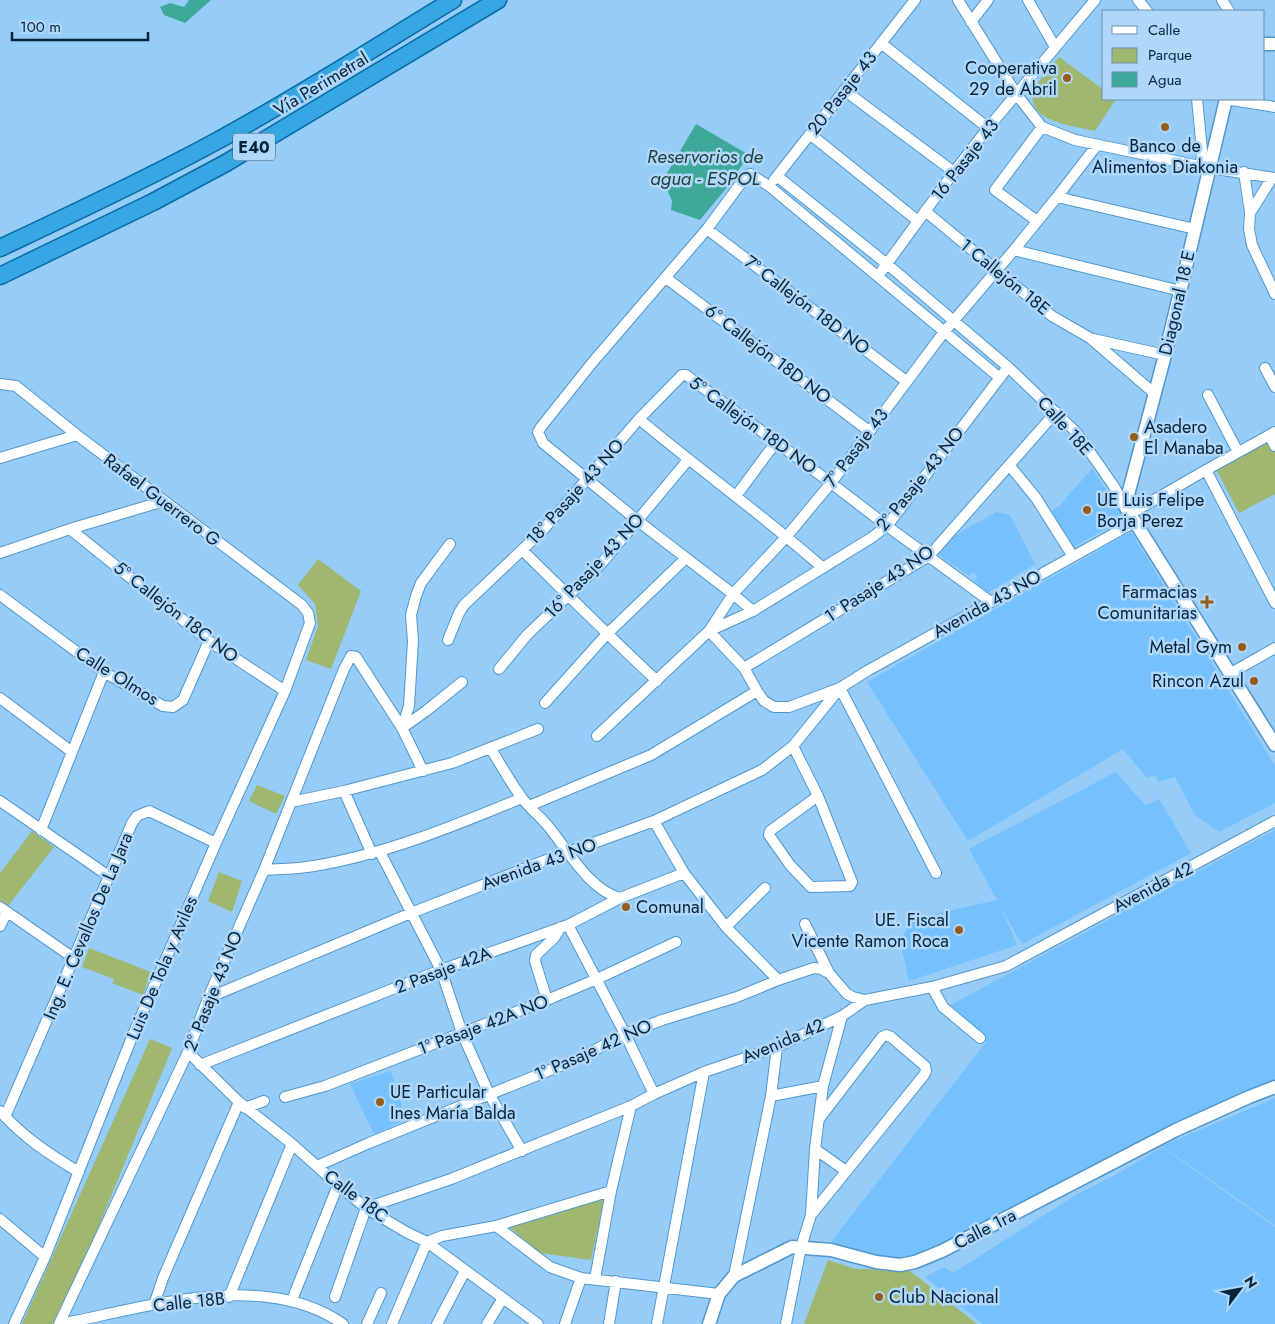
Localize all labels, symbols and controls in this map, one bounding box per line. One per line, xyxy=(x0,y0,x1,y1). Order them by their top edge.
scale bar xyxy=(12,10,149,42)
legend xyxy=(1102,10,1265,100)
text: 100 m xyxy=(20,16,61,38)
text: Calle xyxy=(1148,19,1180,41)
text: Parque xyxy=(1148,44,1192,66)
street label: Vía Perimetral xyxy=(269,45,373,123)
street label: 20 Pasaje 43 xyxy=(801,46,883,140)
place label: Cooperativa 29 de Abril xyxy=(965,55,1057,102)
text: Agua xyxy=(1148,69,1182,91)
marker: Cooperativa 29 de Abril xyxy=(1061,72,1073,84)
street label: 16 Pasaje 43 xyxy=(925,114,1005,206)
marker: Banco de Alimentos Diakonia xyxy=(1159,121,1171,133)
place label: Banco de Alimentos Diakonia xyxy=(1092,133,1238,180)
road number: E40 xyxy=(233,134,275,160)
water label: Reservorios de agua - ESPOL xyxy=(647,143,763,192)
street label: 1 Callejón 18E xyxy=(954,233,1056,321)
street label: Diagonal 18 E xyxy=(1152,248,1202,358)
street label: 7° Callejón 18D NO xyxy=(739,249,875,361)
street label: 6° Callejón 18D NO xyxy=(699,298,837,410)
street label: 5° Callejón 18D NO xyxy=(684,370,822,480)
street label: Calle 18E xyxy=(1031,391,1099,461)
street label: 7° Pasaje 43 xyxy=(818,403,895,493)
place label: Asadero El Manaba xyxy=(1144,414,1224,461)
street label: 2° Pasaje 43 NO xyxy=(870,421,970,537)
marker: Asadero El Manaba xyxy=(1128,431,1140,443)
street label: 18° Pasaje 43 NO xyxy=(520,433,630,551)
street label: Rafael Guerrero G xyxy=(98,447,226,553)
place label: UE Luis Felipe Borja Perez xyxy=(1097,487,1204,534)
marker: UE Luis Felipe Borja Perez xyxy=(1081,504,1093,516)
street label: 16° Pasaje 43 NO xyxy=(538,507,650,625)
street label: 1° Pasaje 43 NO xyxy=(819,539,939,629)
street label: 5° Callejón 18C NO xyxy=(108,555,244,669)
street label: Avenida 43 NO xyxy=(928,563,1046,645)
place label: Farmacias Comunitarias xyxy=(1097,579,1197,626)
marker: Farmacias Comunitarias xyxy=(1201,596,1213,608)
place label: Metal Gym xyxy=(1149,634,1232,660)
street label: Calle Olmos xyxy=(70,640,164,712)
marker: Metal Gym xyxy=(1236,641,1248,653)
place label: Rincon Azul xyxy=(1152,668,1244,694)
marker: Rincon Azul xyxy=(1248,675,1260,687)
street label: Ing. E. Cevallos De La Jara xyxy=(37,828,139,1024)
street label: Avenida 43 NO xyxy=(478,831,600,897)
street label: Avenida 42 xyxy=(1108,855,1198,919)
street label: Luis De Tola y Aviles xyxy=(120,892,204,1044)
place label: Comunal xyxy=(636,894,704,920)
marker: Comunal xyxy=(620,901,632,913)
place label: UE. Fiscal Vicente Ramon Roca xyxy=(792,907,949,954)
marker: UE. Fiscal Vicente Ramon Roca xyxy=(953,924,965,936)
street label: 2° Pasaje 43 NO xyxy=(177,927,249,1055)
street label: 2 Pasaje 42A xyxy=(391,940,495,1000)
street label: 1° Pasaje 42A NO xyxy=(414,988,552,1062)
street label: Avenida 42 xyxy=(738,1012,828,1070)
street label: 1° Pasaje 42 NO xyxy=(530,1013,656,1087)
place label: UE Particular Ines María Balda xyxy=(390,1079,516,1126)
marker: UE Particular Ines María Balda xyxy=(374,1096,386,1108)
street label: Calle 18C xyxy=(319,1163,393,1229)
street label: Calle 1ra xyxy=(949,1202,1021,1256)
north arrow xyxy=(1215,1264,1265,1314)
text: N xyxy=(1240,1272,1262,1292)
place label: Club Nacional xyxy=(889,1284,999,1310)
street label: Calle 18B xyxy=(152,1285,226,1319)
marker: Club Nacional xyxy=(873,1291,885,1303)

